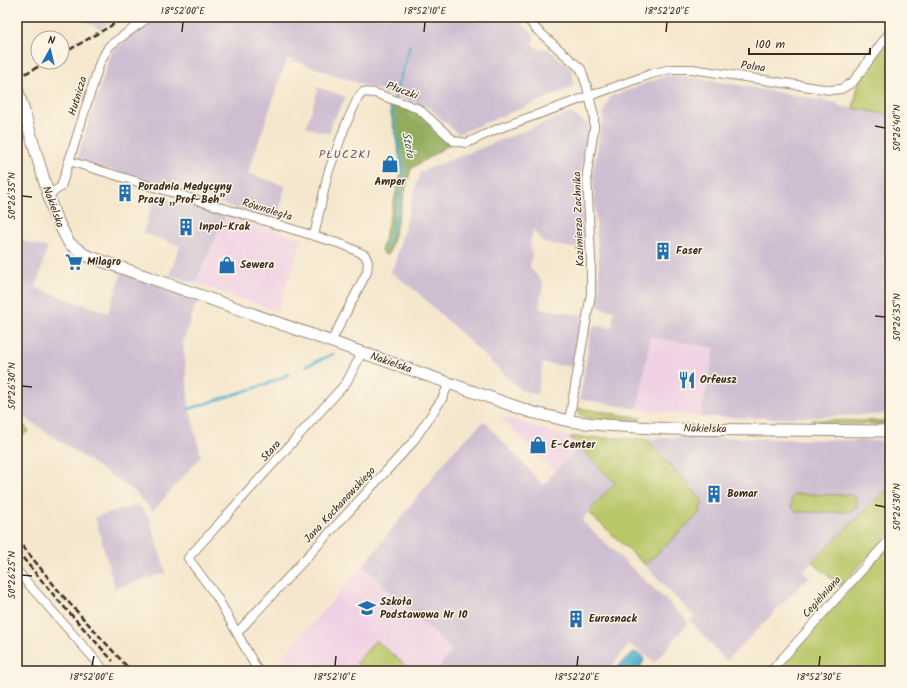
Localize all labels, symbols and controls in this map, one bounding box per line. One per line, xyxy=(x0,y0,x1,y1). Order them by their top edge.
text: 18°52'00"E xyxy=(161,3,206,19)
text: 18°52'10"E xyxy=(404,3,447,19)
text: 18°52'20"E xyxy=(644,3,691,19)
north arrow xyxy=(30,30,70,70)
scale bar xyxy=(749,30,870,56)
text: N xyxy=(47,32,56,50)
text: 100 m xyxy=(755,35,786,54)
street label: Polna xyxy=(740,56,766,78)
street label: Hutnicza xyxy=(64,74,92,118)
street label: Płuczki xyxy=(384,77,421,105)
text: 50°26'40"N xyxy=(889,104,905,152)
water label: Stoła xyxy=(396,130,420,161)
district label: PŁUCZKI xyxy=(319,145,371,164)
shop icon: Amper xyxy=(380,154,400,174)
street label: Kazimierza Zachnika xyxy=(568,171,590,267)
text: 50°26'35"N xyxy=(4,172,20,220)
place label: Amper xyxy=(374,173,407,191)
place label: Poradnia Medycyny Pracy „Prof-Beh” xyxy=(138,178,232,209)
building icon: Poradnia Medycyny Pracy „Prof-Beh” xyxy=(115,183,135,203)
street label: Nakielska xyxy=(37,184,69,230)
street label: Równoległa xyxy=(240,194,294,226)
building icon: Inpol-Krak xyxy=(176,217,196,237)
place label: Inpol-Krak xyxy=(199,218,250,236)
building icon: Faser xyxy=(653,241,673,261)
place label: Faser xyxy=(676,242,703,260)
supermarket icon: Milagro xyxy=(64,252,84,272)
place label: Milagro xyxy=(87,253,121,271)
shop icon: Sewera xyxy=(217,255,237,275)
place label: Sewera xyxy=(240,256,275,274)
text: 50°26'35"N xyxy=(889,293,905,341)
street label: Nakielska xyxy=(368,347,414,379)
text: 50°26'30"N xyxy=(4,362,20,410)
restaurant icon: Orfeusz xyxy=(677,370,697,390)
place label: Orfeusz xyxy=(700,371,737,389)
street label: Nakielska xyxy=(683,420,727,438)
shop icon: E-Center xyxy=(528,435,548,455)
street label: Stara xyxy=(256,436,286,466)
place label: E-Center xyxy=(551,436,596,454)
street label: Jana Kochanowskiego xyxy=(300,463,380,547)
text: 50°26'30"N xyxy=(889,483,905,531)
building icon: Bomar xyxy=(704,484,724,504)
place label: Bomar xyxy=(727,485,758,503)
text: 50°26'25"N xyxy=(4,551,20,599)
street label: Cegielniana xyxy=(798,572,846,622)
place label: Szkoła Podstawowa Nr 10 xyxy=(380,593,468,624)
school or university icon: Szkoła Podstawowa Nr 10 xyxy=(357,598,377,618)
building icon: Eurosnack xyxy=(566,609,586,629)
place label: Eurosnack xyxy=(589,610,638,628)
text: 18°52'00"E xyxy=(70,669,115,685)
text: 18°52'10"E xyxy=(314,669,357,685)
text: 18°52'20"E xyxy=(554,669,601,685)
text: 18°52'30"E xyxy=(796,669,843,685)

